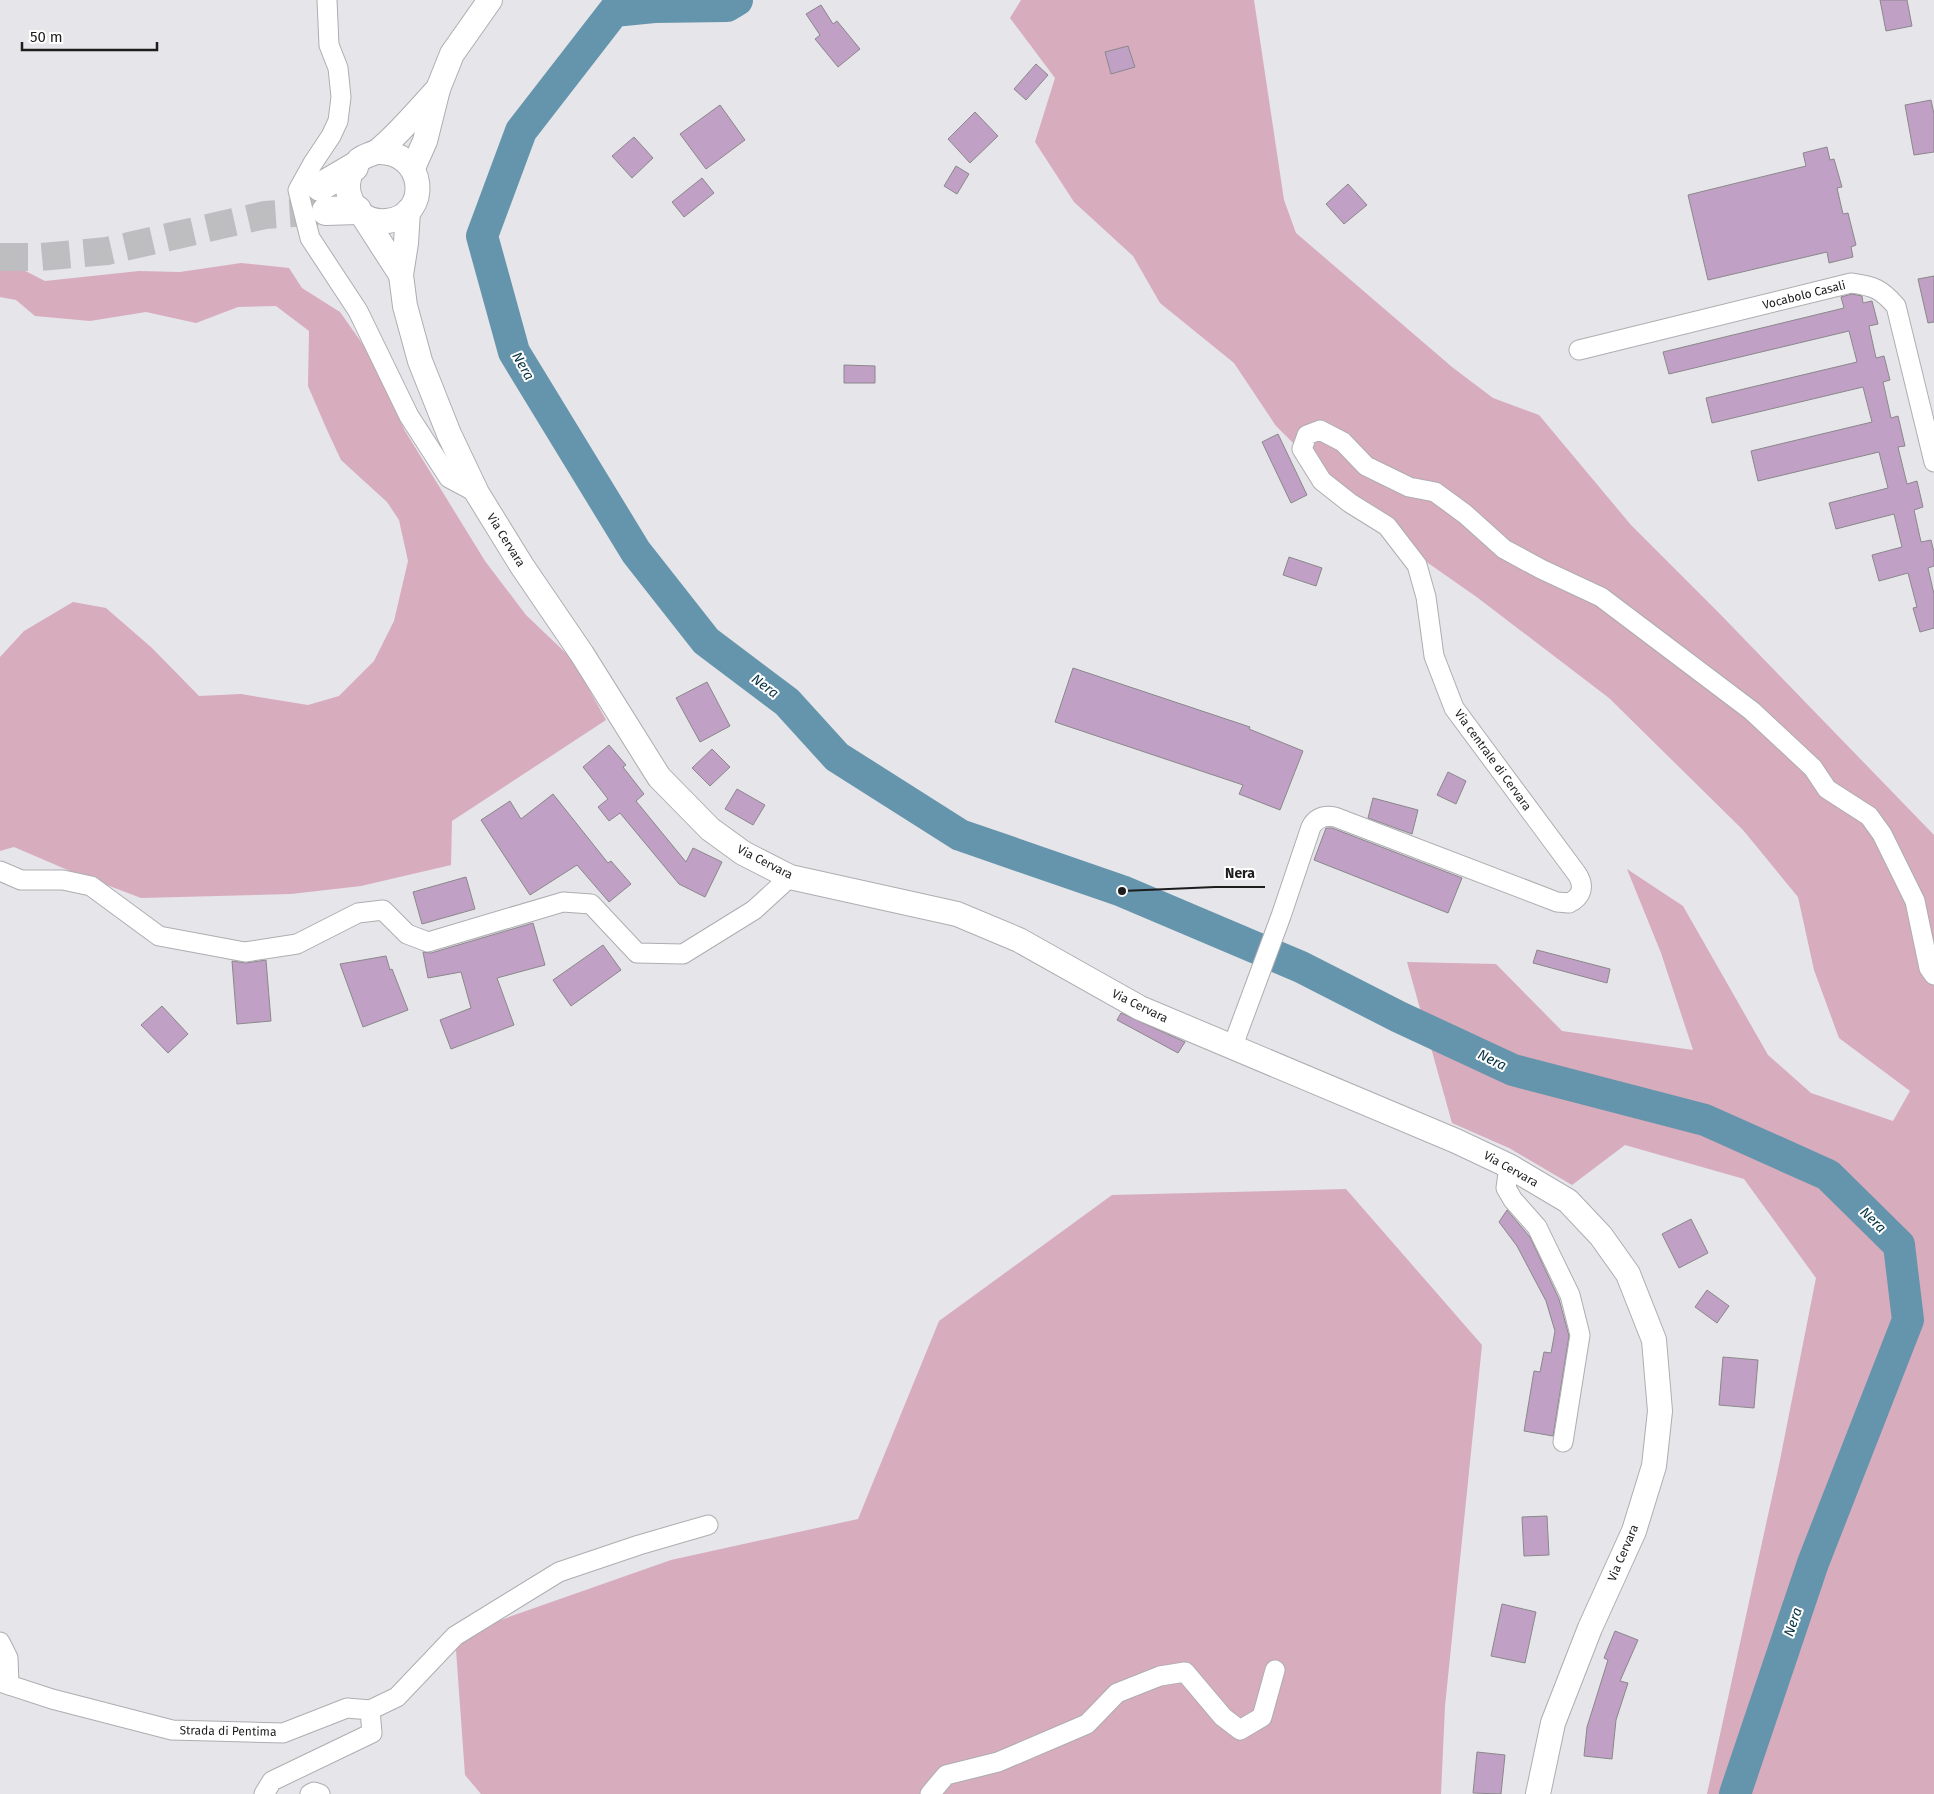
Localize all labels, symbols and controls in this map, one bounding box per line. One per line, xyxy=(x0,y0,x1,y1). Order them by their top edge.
scale bar xyxy=(22,20,158,52)
text: 50 m xyxy=(30,28,63,46)
street label: Vocabolo Casali xyxy=(1761,278,1847,312)
water label: Nera xyxy=(508,349,538,383)
street label: Via Cervara xyxy=(484,511,528,569)
water label: Nera xyxy=(748,670,782,702)
street label: Via centrale di Cervara xyxy=(1452,707,1534,813)
street label: Via Cervara xyxy=(735,842,795,882)
callout: Nera xyxy=(1215,858,1265,887)
text: Nera xyxy=(1225,865,1255,882)
street label: Via Cervara xyxy=(1110,986,1170,1026)
water label: Nera xyxy=(1475,1046,1509,1074)
street label: Via Cervara xyxy=(1481,1148,1541,1190)
water label: Nera xyxy=(1856,1204,1890,1236)
street label: Via Cervara xyxy=(1605,1522,1641,1584)
water label: Nera xyxy=(1780,1605,1806,1639)
street label: Strada di Pentima xyxy=(179,1723,277,1739)

